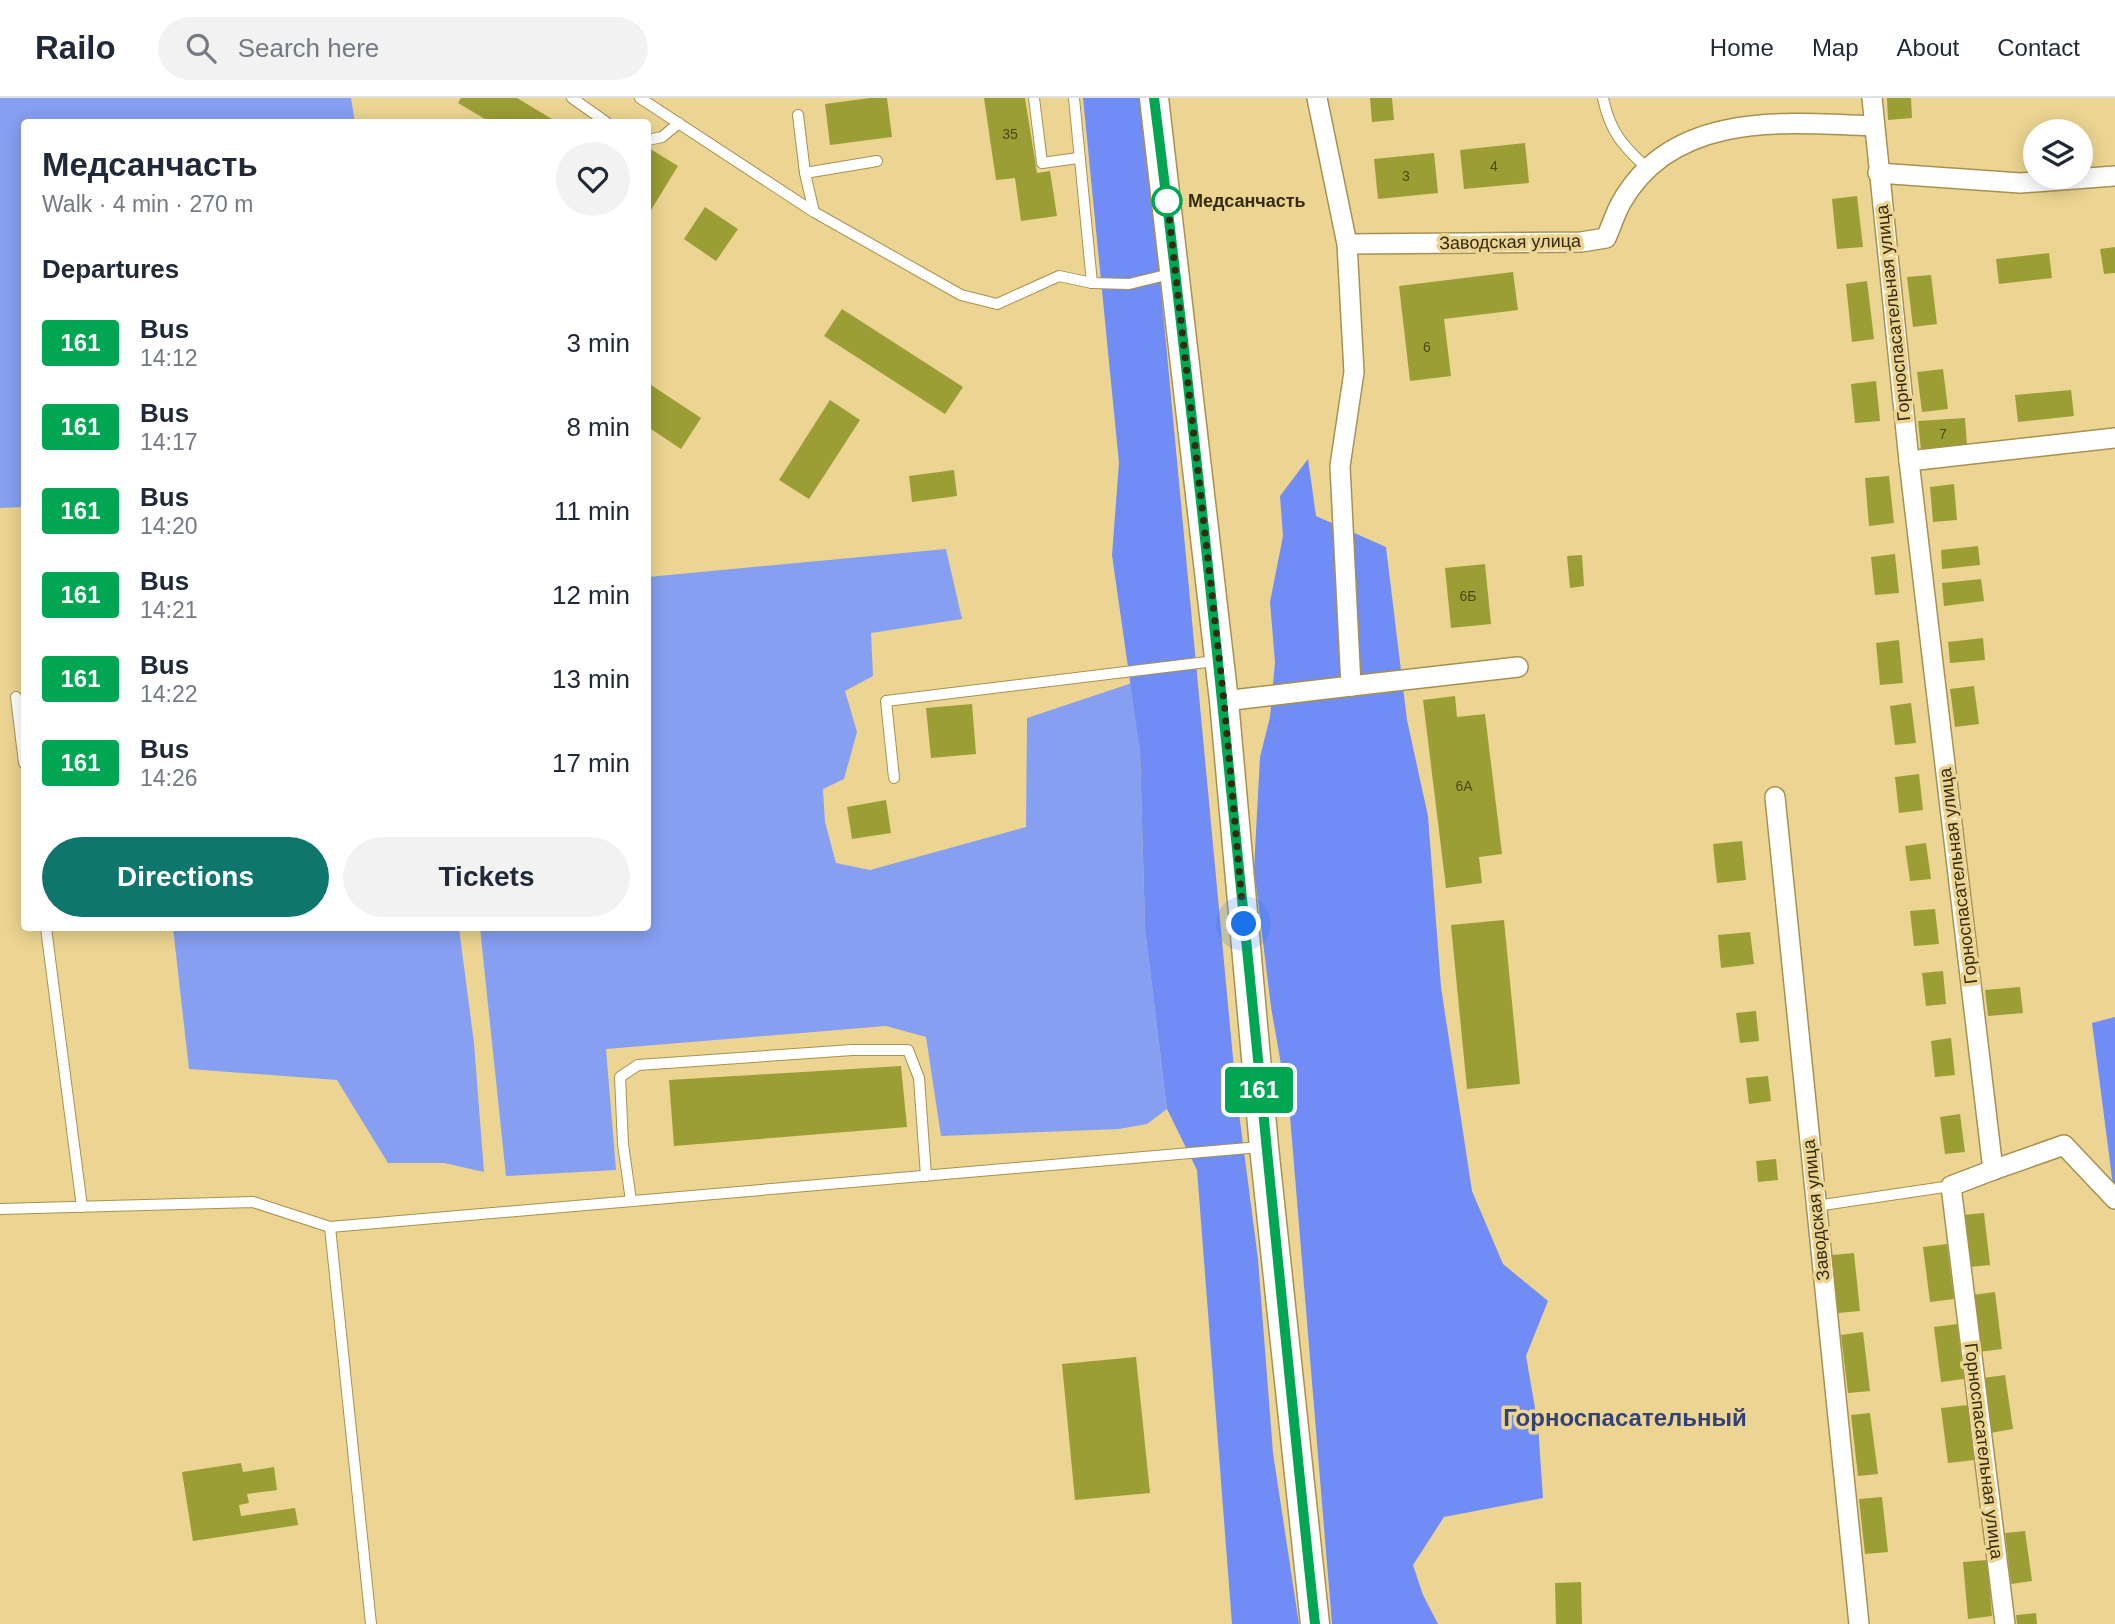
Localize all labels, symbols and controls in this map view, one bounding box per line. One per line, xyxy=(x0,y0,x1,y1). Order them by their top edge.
search box xyxy=(158,17,648,80)
text: Railo xyxy=(35,29,116,66)
icon: search xyxy=(182,29,220,67)
text: Search here xyxy=(238,33,379,63)
text: Home xyxy=(1710,34,1774,61)
text: Map xyxy=(1812,34,1859,61)
text: About xyxy=(1897,34,1959,61)
text: Contact xyxy=(1997,34,2080,61)
map controls xyxy=(2023,119,2093,189)
button: layers xyxy=(2023,119,2093,189)
house number: 35 xyxy=(1002,126,1018,142)
button: heart xyxy=(556,142,630,216)
text: Медсанчасть xyxy=(42,146,258,183)
house number: 4 xyxy=(1490,158,1498,174)
house number: 3 xyxy=(1402,168,1410,184)
marker: Медсанчасть xyxy=(1152,186,1182,216)
text: Walk · 4 min · 270 m xyxy=(42,191,253,217)
place label: Медсанчасть xyxy=(1188,191,1306,211)
street label: Горноспасательная улица xyxy=(1872,203,1914,422)
street label: Заводская улица xyxy=(1439,231,1582,253)
text: Departures xyxy=(42,254,179,284)
text: Bus xyxy=(140,314,189,344)
text: 3 min xyxy=(566,328,630,358)
text: 161 xyxy=(60,329,101,356)
house number: 6 xyxy=(1423,339,1431,355)
text: 14:12 xyxy=(140,345,198,371)
text: Bus xyxy=(140,398,189,428)
text: 8 min xyxy=(566,412,630,442)
text: 161 xyxy=(60,413,101,440)
house number: 7 xyxy=(1939,426,1947,442)
text: 14:17 xyxy=(140,429,198,455)
text: Bus xyxy=(140,482,189,512)
text: 11 min xyxy=(554,496,630,526)
text: 161 xyxy=(60,497,101,524)
text: 14:20 xyxy=(140,513,198,539)
text: Bus xyxy=(140,566,189,596)
text: 12 min xyxy=(552,580,630,610)
text: 161 xyxy=(60,581,101,608)
house number: 6Б xyxy=(1460,588,1476,604)
text: 14:21 xyxy=(140,597,198,623)
text: Bus xyxy=(140,650,189,680)
text: 13 min xyxy=(552,664,630,694)
text: 161 xyxy=(60,665,101,692)
text: 14:22 xyxy=(140,681,198,707)
text: Bus xyxy=(140,734,189,764)
text: 17 min xyxy=(552,748,630,778)
text: 161 xyxy=(60,749,101,776)
text: 14:26 xyxy=(140,765,198,791)
street label: Горноспасательная улица xyxy=(1935,766,1981,985)
house number: 6А xyxy=(1455,778,1473,794)
button: Directions xyxy=(42,837,329,917)
button: Tickets xyxy=(343,837,630,917)
your location xyxy=(1226,906,1261,941)
line badge: 161 xyxy=(1219,1067,1299,1113)
text: 161 xyxy=(1239,1076,1279,1103)
street label: Заводская улица xyxy=(1799,1137,1833,1282)
street label: Горноспасательная улица xyxy=(1961,1342,2007,1561)
district label: Горноспасательный xyxy=(1503,1404,1747,1431)

